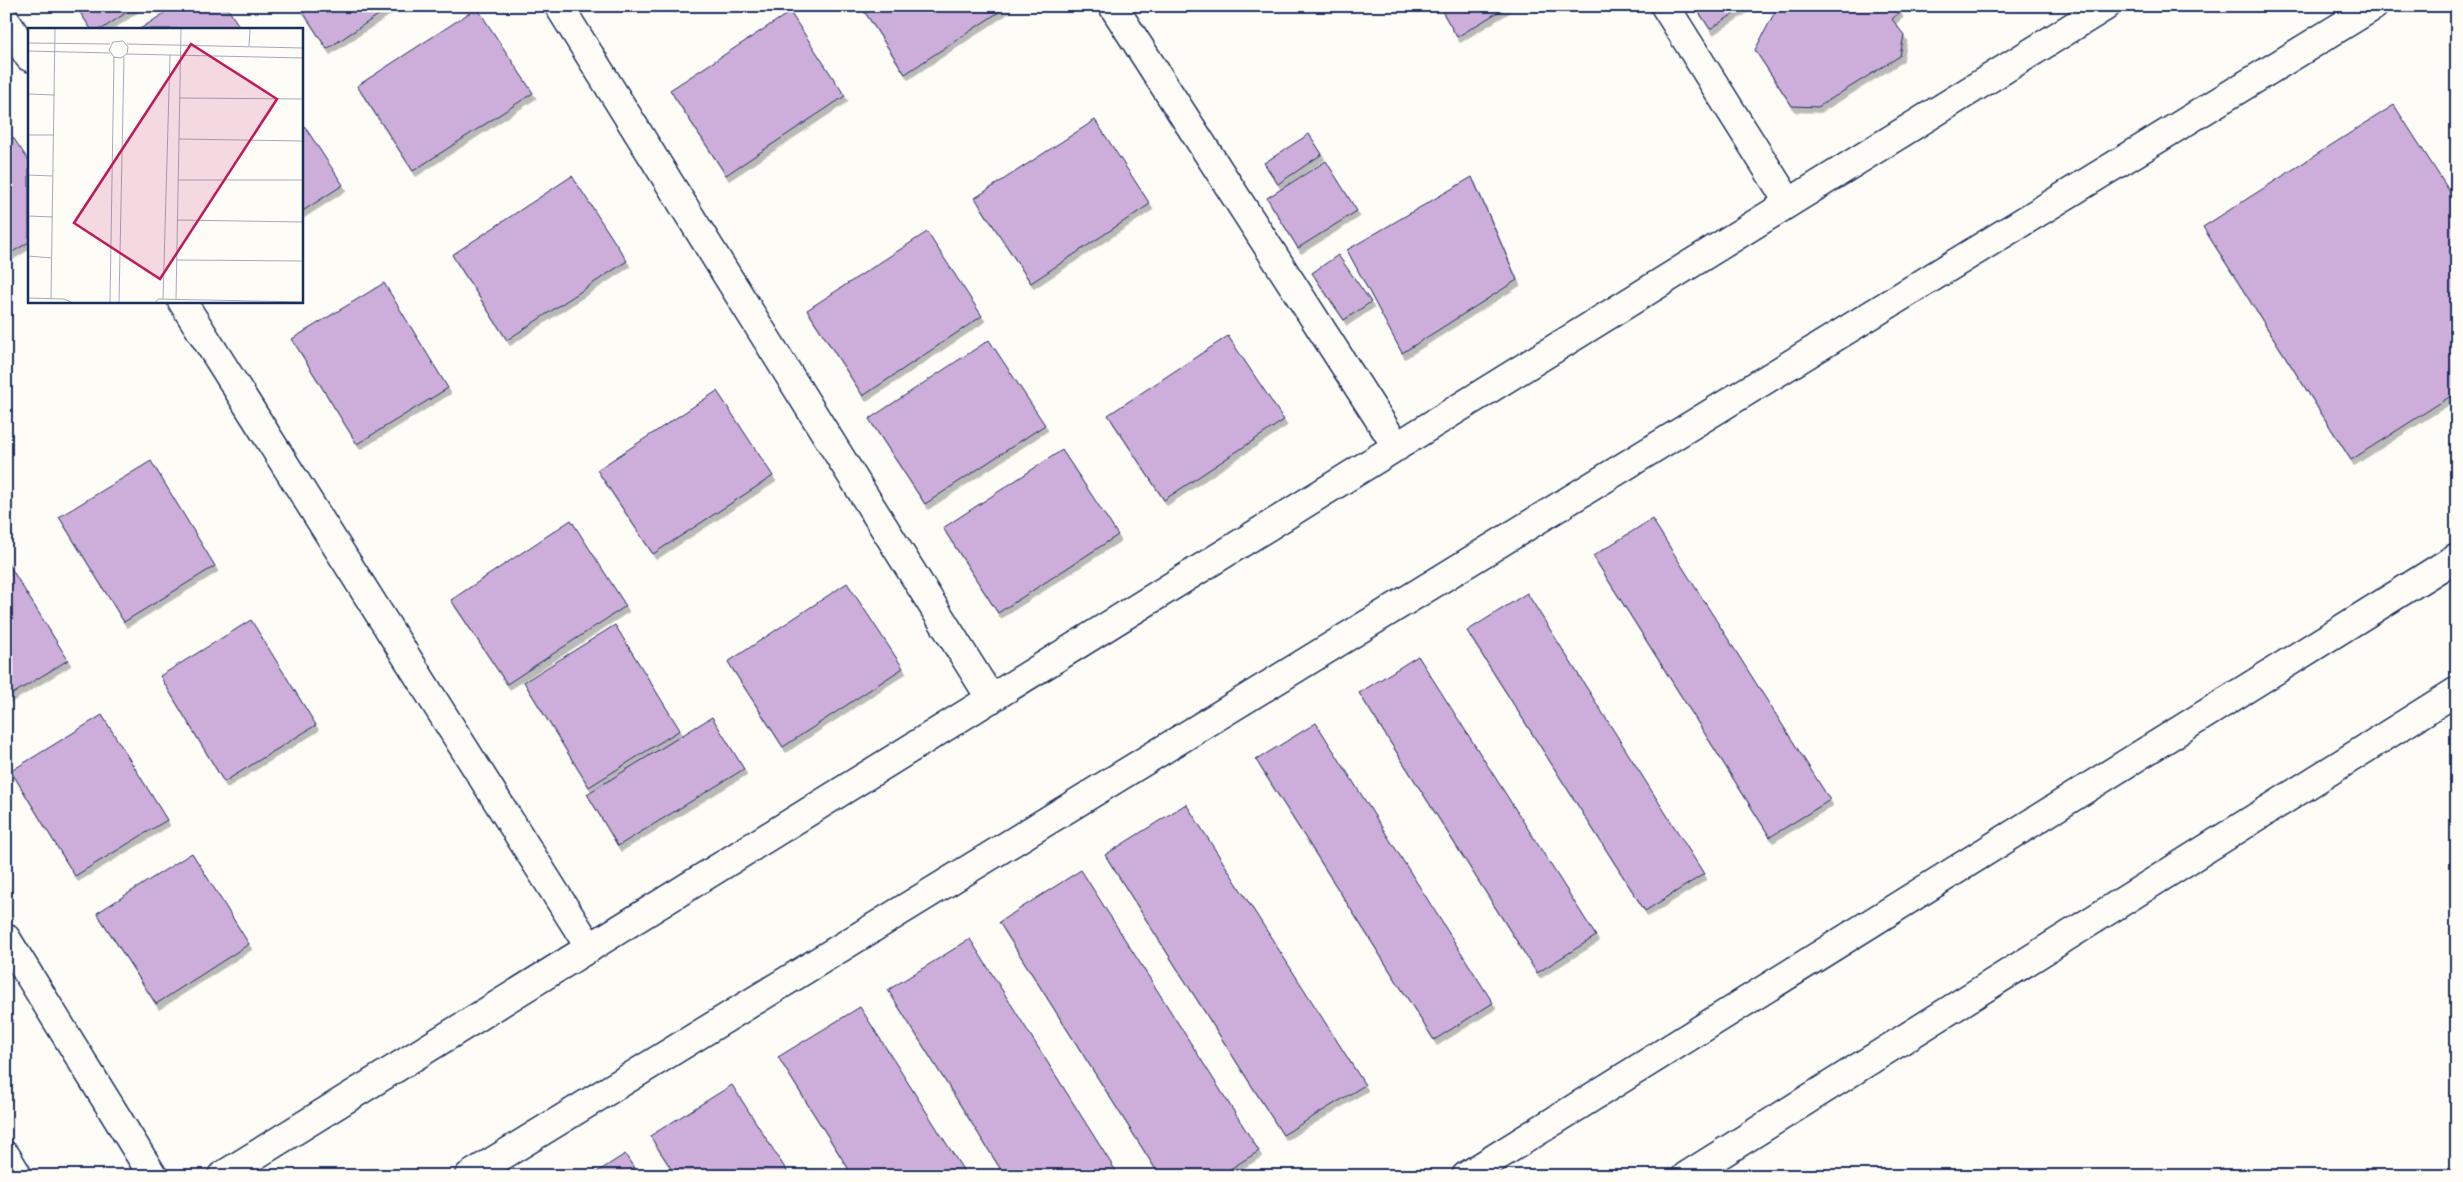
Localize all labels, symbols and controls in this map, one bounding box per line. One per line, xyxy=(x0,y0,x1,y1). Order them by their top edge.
inset map xyxy=(28,28,302,302)

